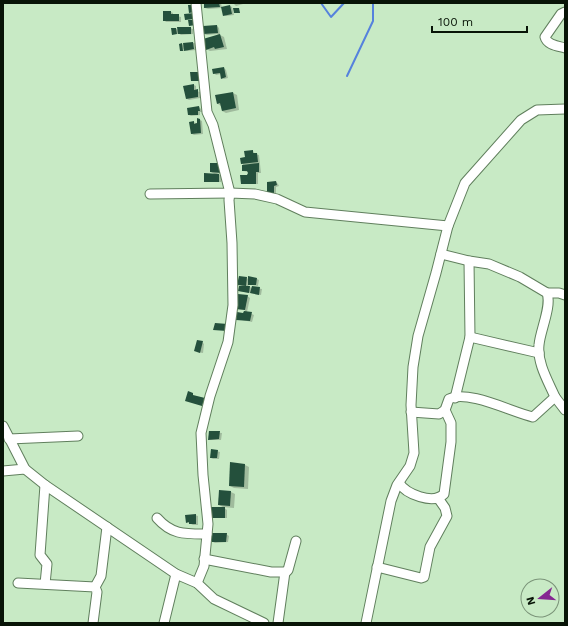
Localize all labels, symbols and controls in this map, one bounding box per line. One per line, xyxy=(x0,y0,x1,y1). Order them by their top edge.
scale bar xyxy=(432,8,527,34)
text: 100 m xyxy=(438,15,473,29)
north arrow xyxy=(520,578,560,618)
text: N xyxy=(524,595,538,607)

